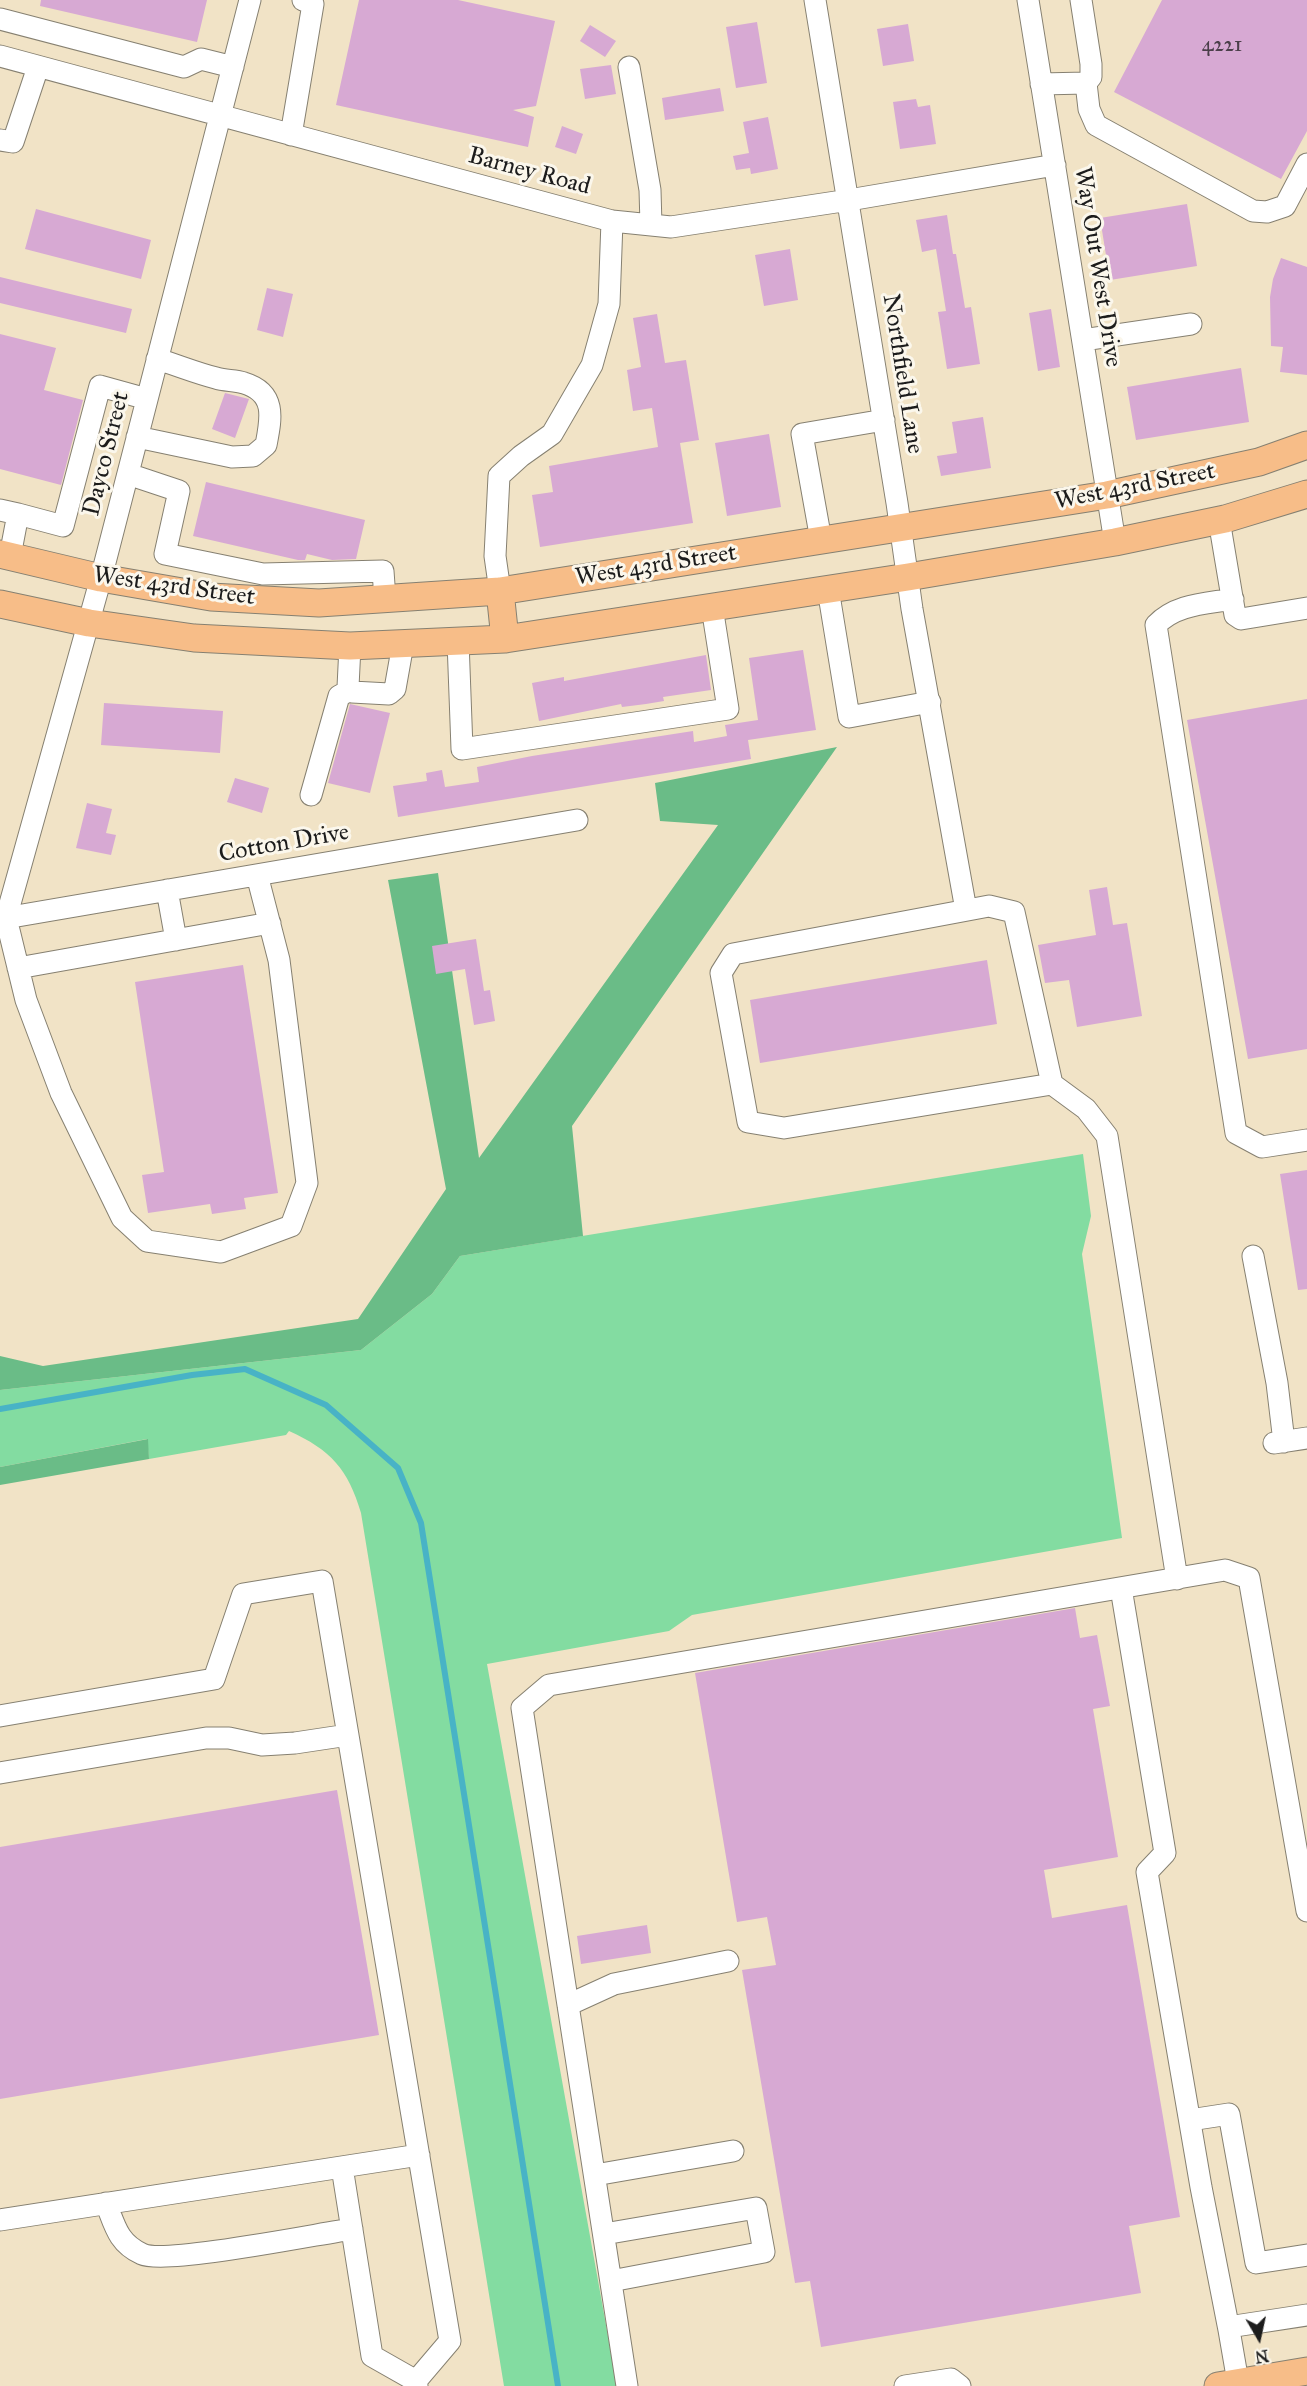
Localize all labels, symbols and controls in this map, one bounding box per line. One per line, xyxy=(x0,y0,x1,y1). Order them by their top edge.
house number: 4221 xyxy=(1202,33,1242,59)
street label: Barney Road xyxy=(465,142,593,202)
street label: Way Out West Drive xyxy=(1067,165,1127,369)
street label: Northfield Lane xyxy=(875,292,929,456)
street label: Dayco Street xyxy=(78,389,136,519)
street label: West 43rd Street xyxy=(1052,457,1218,517)
street label: West 43rd Street xyxy=(573,539,739,593)
street label: West 43rd Street xyxy=(91,561,257,613)
street label: Cotton Drive xyxy=(217,818,351,870)
north arrow xyxy=(1229,2308,1289,2368)
text: N xyxy=(1254,2346,1270,2367)

